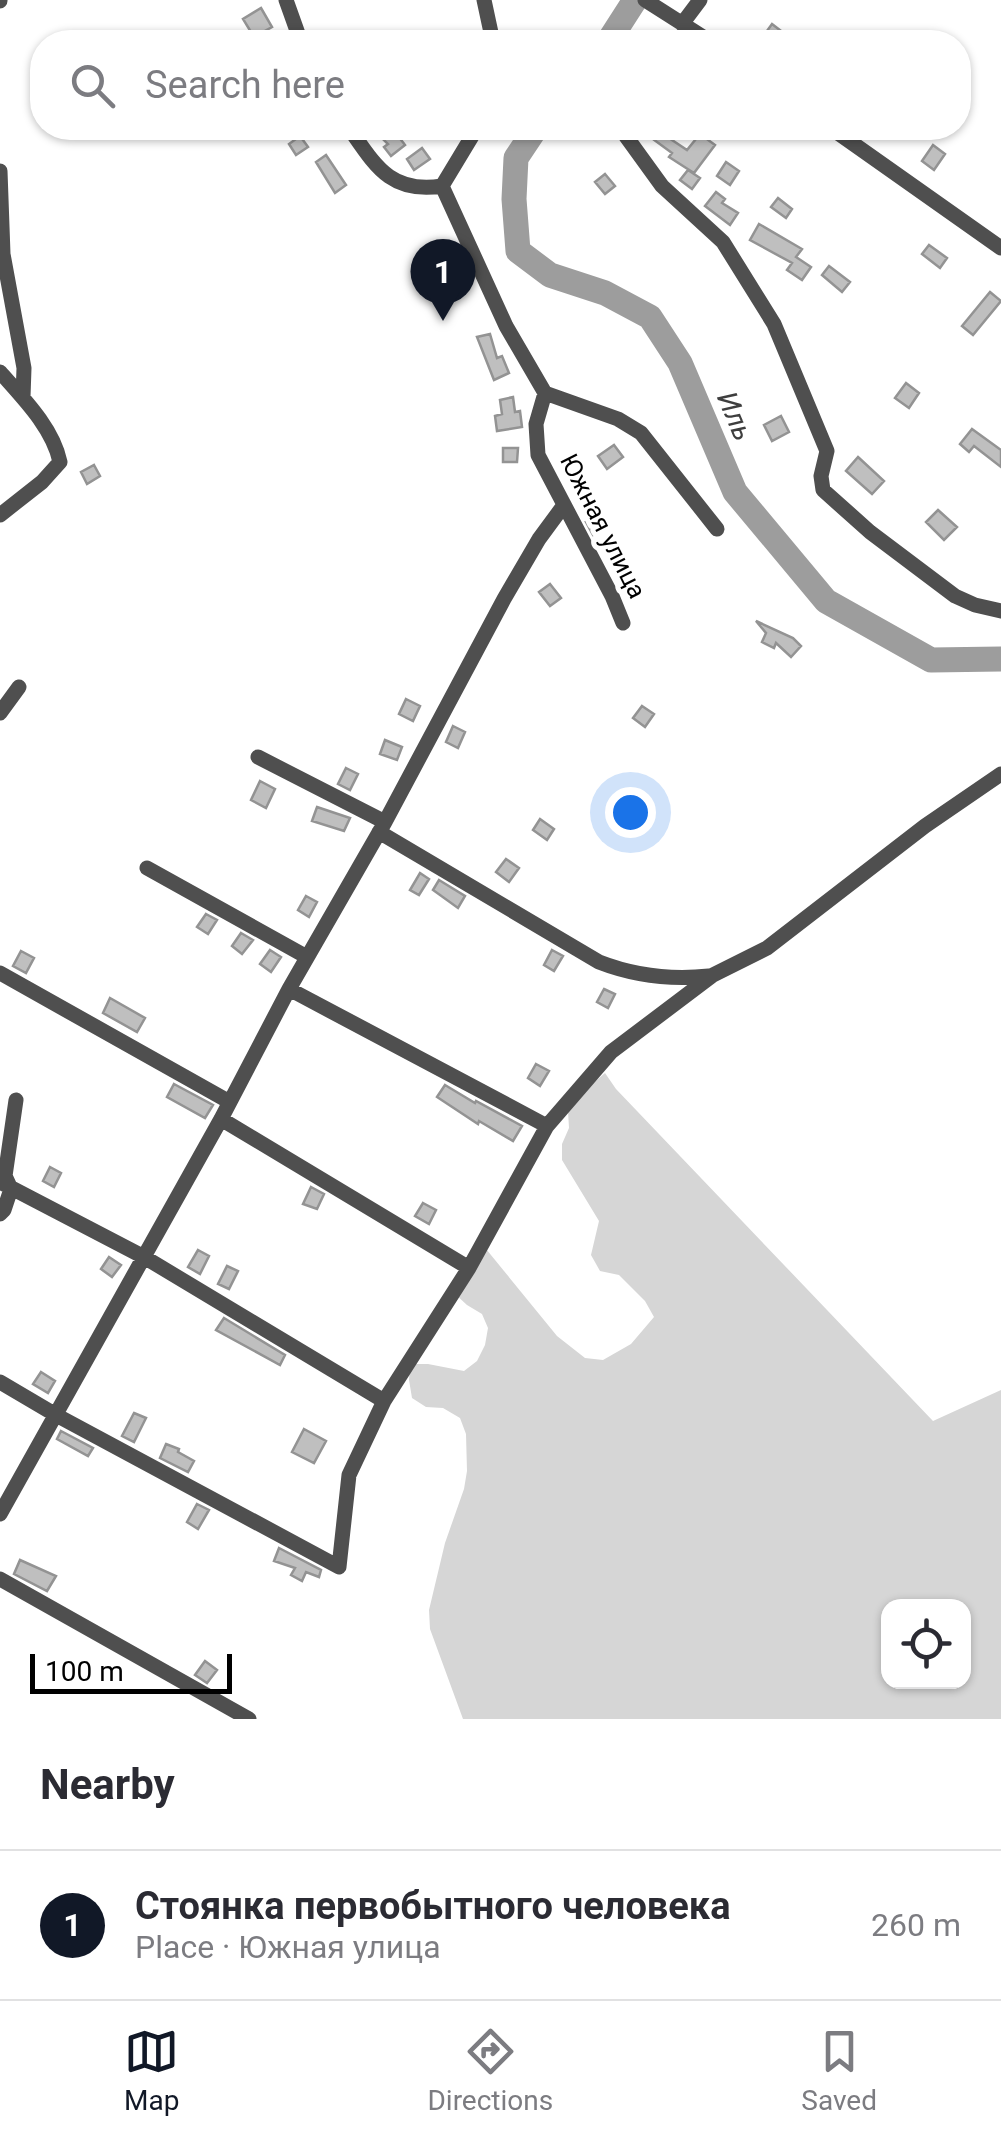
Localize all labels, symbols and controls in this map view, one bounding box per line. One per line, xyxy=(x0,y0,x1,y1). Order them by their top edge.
search box xyxy=(30,30,971,140)
icon: search xyxy=(65,58,120,113)
text: Search here xyxy=(145,63,345,107)
pin: 1 xyxy=(410,238,476,321)
water label: Иль xyxy=(710,387,760,445)
street label: Южная улица xyxy=(554,449,652,603)
your location xyxy=(605,787,656,838)
map controls xyxy=(881,1599,971,1689)
button: locate xyxy=(881,1599,971,1689)
scale bar xyxy=(30,1649,232,1694)
text: 100 m xyxy=(45,1655,124,1688)
text: Nearby xyxy=(40,1760,175,1809)
text: Стоянка первобытного человека xyxy=(135,1884,731,1928)
text: 1 xyxy=(63,1906,82,1944)
text: 260 m xyxy=(871,1906,961,1944)
text: Place · Южная улица xyxy=(135,1928,441,1966)
tab: Map xyxy=(124,2024,179,2117)
tab: Directions xyxy=(427,2024,553,2117)
tab: Saved xyxy=(801,2024,877,2117)

